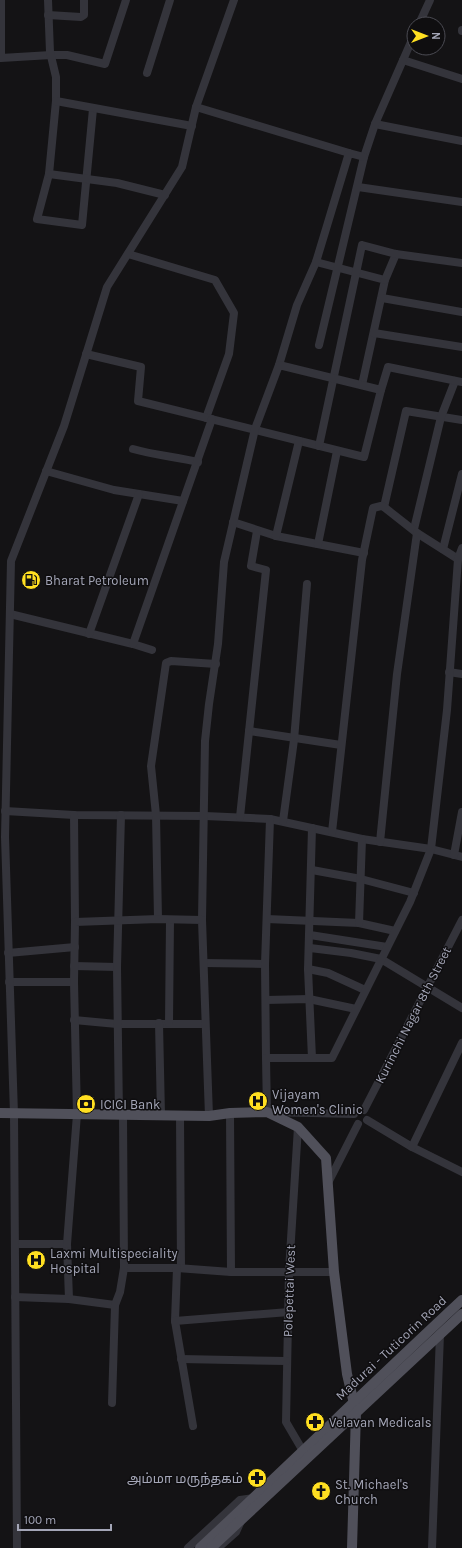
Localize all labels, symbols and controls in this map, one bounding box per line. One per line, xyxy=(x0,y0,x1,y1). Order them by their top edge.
north arrow xyxy=(406,16,446,56)
text: N xyxy=(429,32,442,40)
fuel station icon: Bharat Petroleum xyxy=(20,569,42,591)
place label: Bharat Petroleum xyxy=(45,573,149,588)
street label: Kurinchi Nagar 8th Street xyxy=(372,944,454,1086)
place label: Vijayam Women's Clinic xyxy=(272,1087,363,1117)
hospital icon: Vijayam Women's Clinic xyxy=(247,1090,269,1112)
bank icon: ICICI Bank xyxy=(75,1093,97,1115)
place label: ICICI Bank xyxy=(100,1097,160,1112)
street label: Polepettai West xyxy=(280,1244,298,1337)
place label: Laxmi Multispeciality Hospital xyxy=(50,1246,178,1276)
hospital icon: Laxmi Multispeciality Hospital xyxy=(25,1249,47,1271)
street label: Madurai - Tuticorin Road xyxy=(333,1293,449,1403)
pharmacy icon: Velavan Medicals xyxy=(304,1411,326,1433)
place label: Velavan Medicals xyxy=(329,1415,432,1430)
pharmacy icon: அம்மா மருந்தகம் xyxy=(246,1467,268,1489)
place label: அம்மா மருந்தகம் xyxy=(127,1471,243,1487)
place label: St. Michael's Church xyxy=(335,1477,409,1507)
church icon: St. Michael's Church xyxy=(310,1480,332,1502)
scale bar xyxy=(18,1506,111,1532)
text: 100 m xyxy=(24,1513,56,1527)

